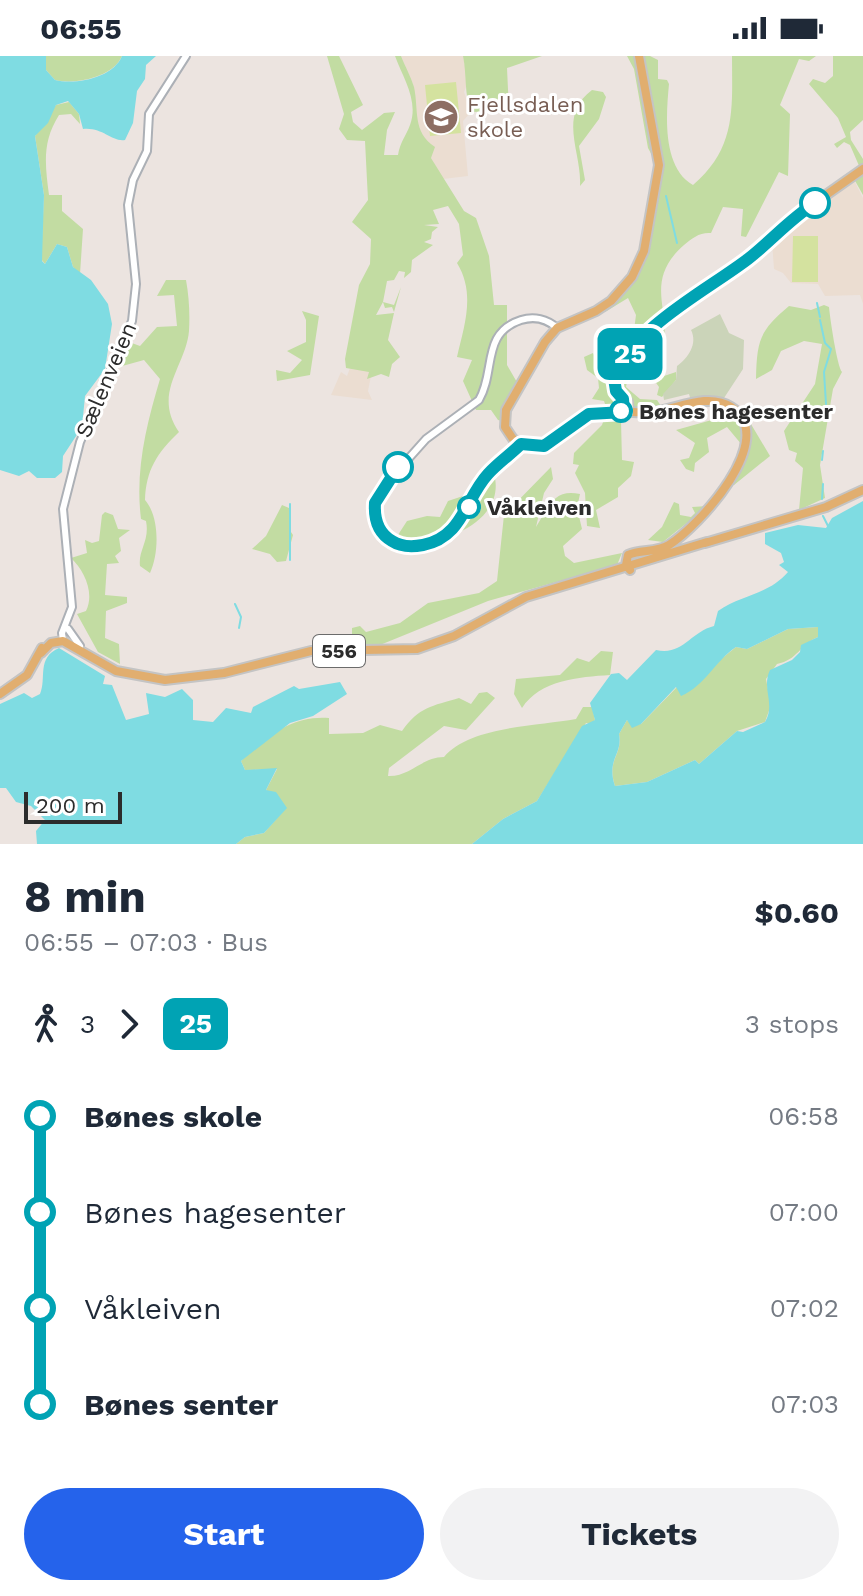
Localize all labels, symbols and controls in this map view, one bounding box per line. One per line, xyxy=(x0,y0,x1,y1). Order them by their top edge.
text: 06:55 xyxy=(40,11,122,46)
place label: Fjellsdalen skole xyxy=(467,92,583,142)
school or university icon: Fjellsdalen skole xyxy=(422,98,460,136)
unlabelled marker xyxy=(800,188,830,218)
street label: Sælenveien xyxy=(71,319,141,441)
line badge: 25 xyxy=(594,328,666,380)
text: 25 xyxy=(613,337,647,370)
place label: Bønes hagesenter xyxy=(639,399,834,424)
marker: Bønes hagesenter xyxy=(610,400,632,422)
unlabelled marker xyxy=(383,452,413,482)
place label: Våkleiven xyxy=(487,495,592,520)
marker: Våkleiven xyxy=(458,496,480,518)
road number: 556 xyxy=(313,635,365,667)
scale bar xyxy=(24,788,122,824)
text: 200 m xyxy=(36,793,105,818)
text: 8 min xyxy=(24,871,146,923)
text: $0.60 xyxy=(754,895,839,930)
text: 06:55 – 07:03 · Bus xyxy=(24,927,268,957)
icon: walk xyxy=(24,1002,68,1046)
icon: forward xyxy=(107,1002,151,1046)
text: 25 xyxy=(179,1007,212,1040)
text: 3 xyxy=(80,1009,95,1039)
text: 3 stops xyxy=(745,1009,839,1039)
text: Bønes skole xyxy=(84,1099,262,1134)
text: 06:58 xyxy=(768,1101,839,1131)
text: Bønes hagesenter xyxy=(84,1195,346,1230)
text: 07:00 xyxy=(769,1197,839,1227)
text: Våkleiven xyxy=(84,1291,222,1326)
text: 07:02 xyxy=(770,1293,839,1323)
text: Bønes senter xyxy=(84,1387,278,1422)
text: 07:03 xyxy=(770,1389,839,1419)
button: Start xyxy=(24,1488,424,1580)
button: Tickets xyxy=(440,1488,839,1580)

